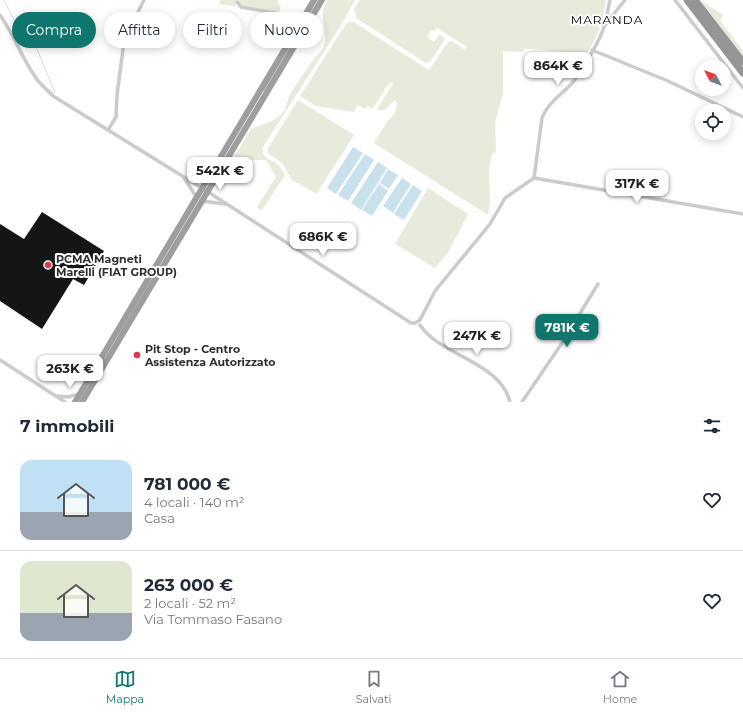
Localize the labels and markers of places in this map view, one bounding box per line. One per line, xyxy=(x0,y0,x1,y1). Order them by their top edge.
pin: 864K € xyxy=(525,52,591,86)
pin: 542K € xyxy=(187,157,253,191)
pin: 317K € xyxy=(604,170,670,204)
pin: 686K € xyxy=(290,223,356,257)
place label: PCMA Magneti Marelli (FIAT GROUP) xyxy=(56,252,177,279)
marker: PCMA Magneti Marelli (FIAT GROUP) xyxy=(43,260,53,270)
pin: 781K € xyxy=(534,314,600,348)
pin: 247K € xyxy=(444,322,510,356)
place label: Pit Stop - Centro Assistenza Autorizzato xyxy=(144,342,275,369)
marker: Pit Stop - Centro Assistenza Autorizzato xyxy=(132,350,142,360)
pin: 263K € xyxy=(37,355,103,389)

